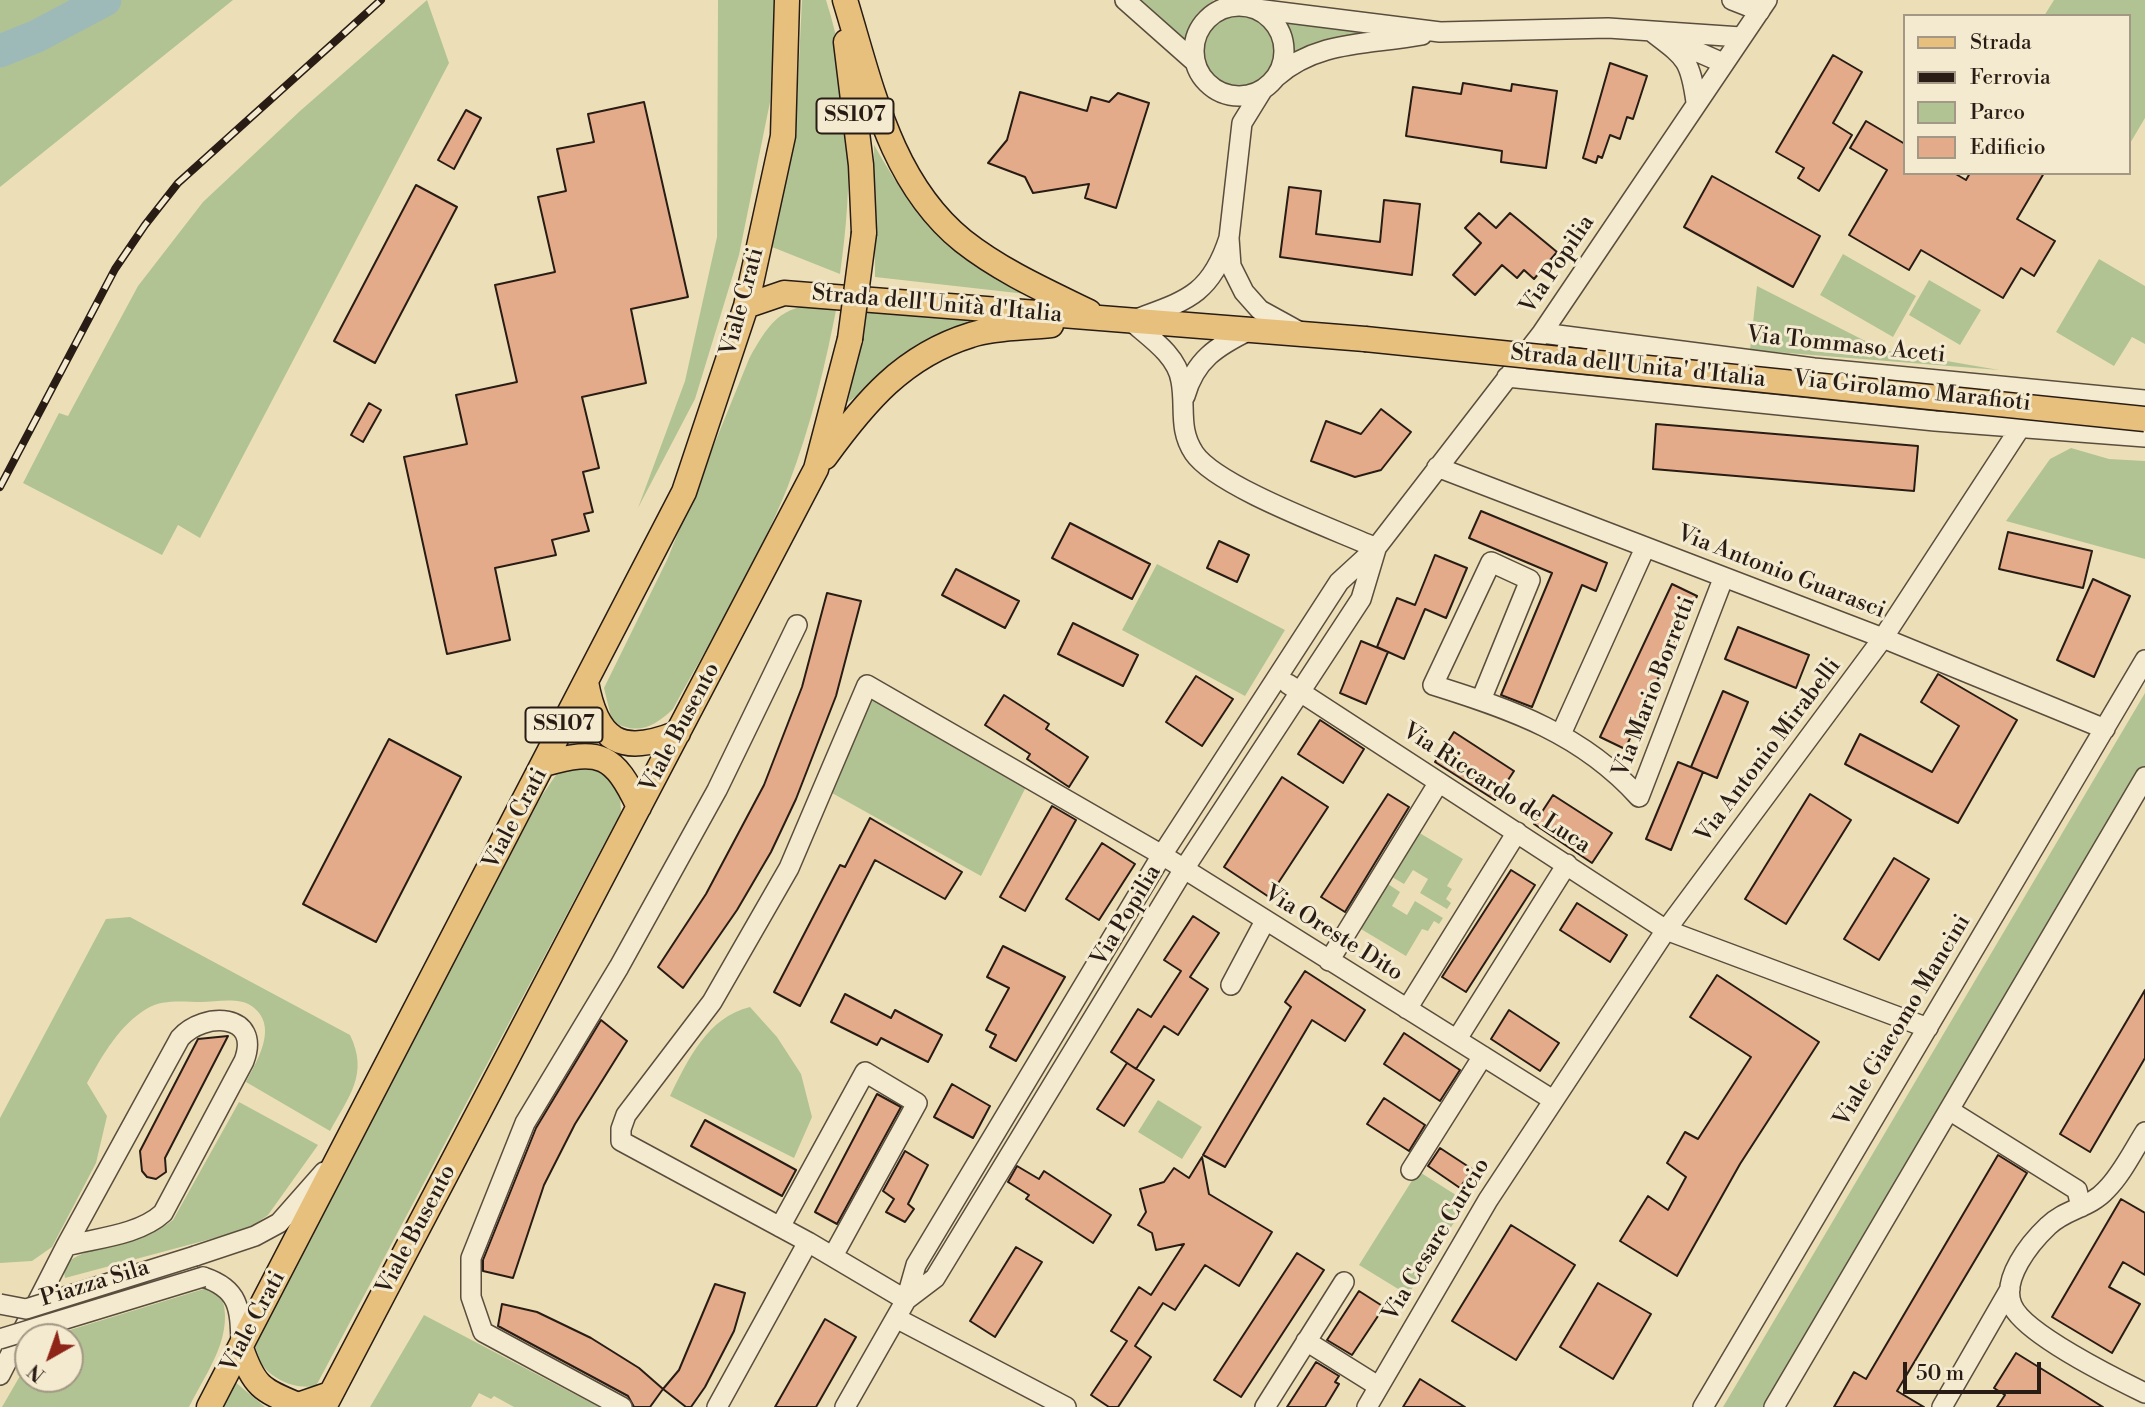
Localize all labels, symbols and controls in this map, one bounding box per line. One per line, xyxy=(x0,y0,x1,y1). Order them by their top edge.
legend xyxy=(1904,14,2131,175)
text: Strada xyxy=(1970,30,2032,56)
text: Ferrovia xyxy=(1970,65,2051,91)
road number: SS107 xyxy=(816,99,894,134)
text: Parco xyxy=(1970,100,2025,126)
text: Edificio xyxy=(1970,135,2046,161)
street label: Via Popilia xyxy=(1515,210,1601,320)
street label: Viale Crati xyxy=(715,245,771,359)
street label: Strada dell'Unità d'Italia xyxy=(811,280,1063,330)
street label: Via Tommaso Aceti xyxy=(1745,322,1947,370)
street label: Strada dell'Unita' d'Italia xyxy=(1509,340,1767,394)
street label: Via Girolamo Marafioti xyxy=(1792,366,2032,418)
street label: Via Antonio Guarasci xyxy=(1673,521,1889,625)
street label: Via Mario Borretti xyxy=(1608,593,1702,781)
street label: Via Antonio Mirabelli xyxy=(1691,653,1847,849)
street label: Viale Busento xyxy=(635,658,727,798)
road number: SS107 xyxy=(526,708,602,742)
street label: Via Riccardo de Luca xyxy=(1397,718,1595,860)
street label: Viale Crati xyxy=(478,764,554,874)
street label: Via Popilia xyxy=(1086,860,1168,972)
street label: Via Oreste Dito xyxy=(1258,880,1408,988)
street label: Viale Giacomo Mancini xyxy=(1829,910,1977,1132)
street label: Via Cesare Curcio xyxy=(1378,1154,1496,1326)
street label: Viale Busento xyxy=(371,1160,463,1300)
street label: Piazza Sila xyxy=(37,1254,153,1314)
street label: Viale Crati xyxy=(216,1267,292,1377)
north arrow xyxy=(14,1323,84,1393)
scale bar xyxy=(1907,1348,2045,1392)
text: N xyxy=(23,1359,50,1387)
text: 50 m xyxy=(1916,1361,1964,1387)

